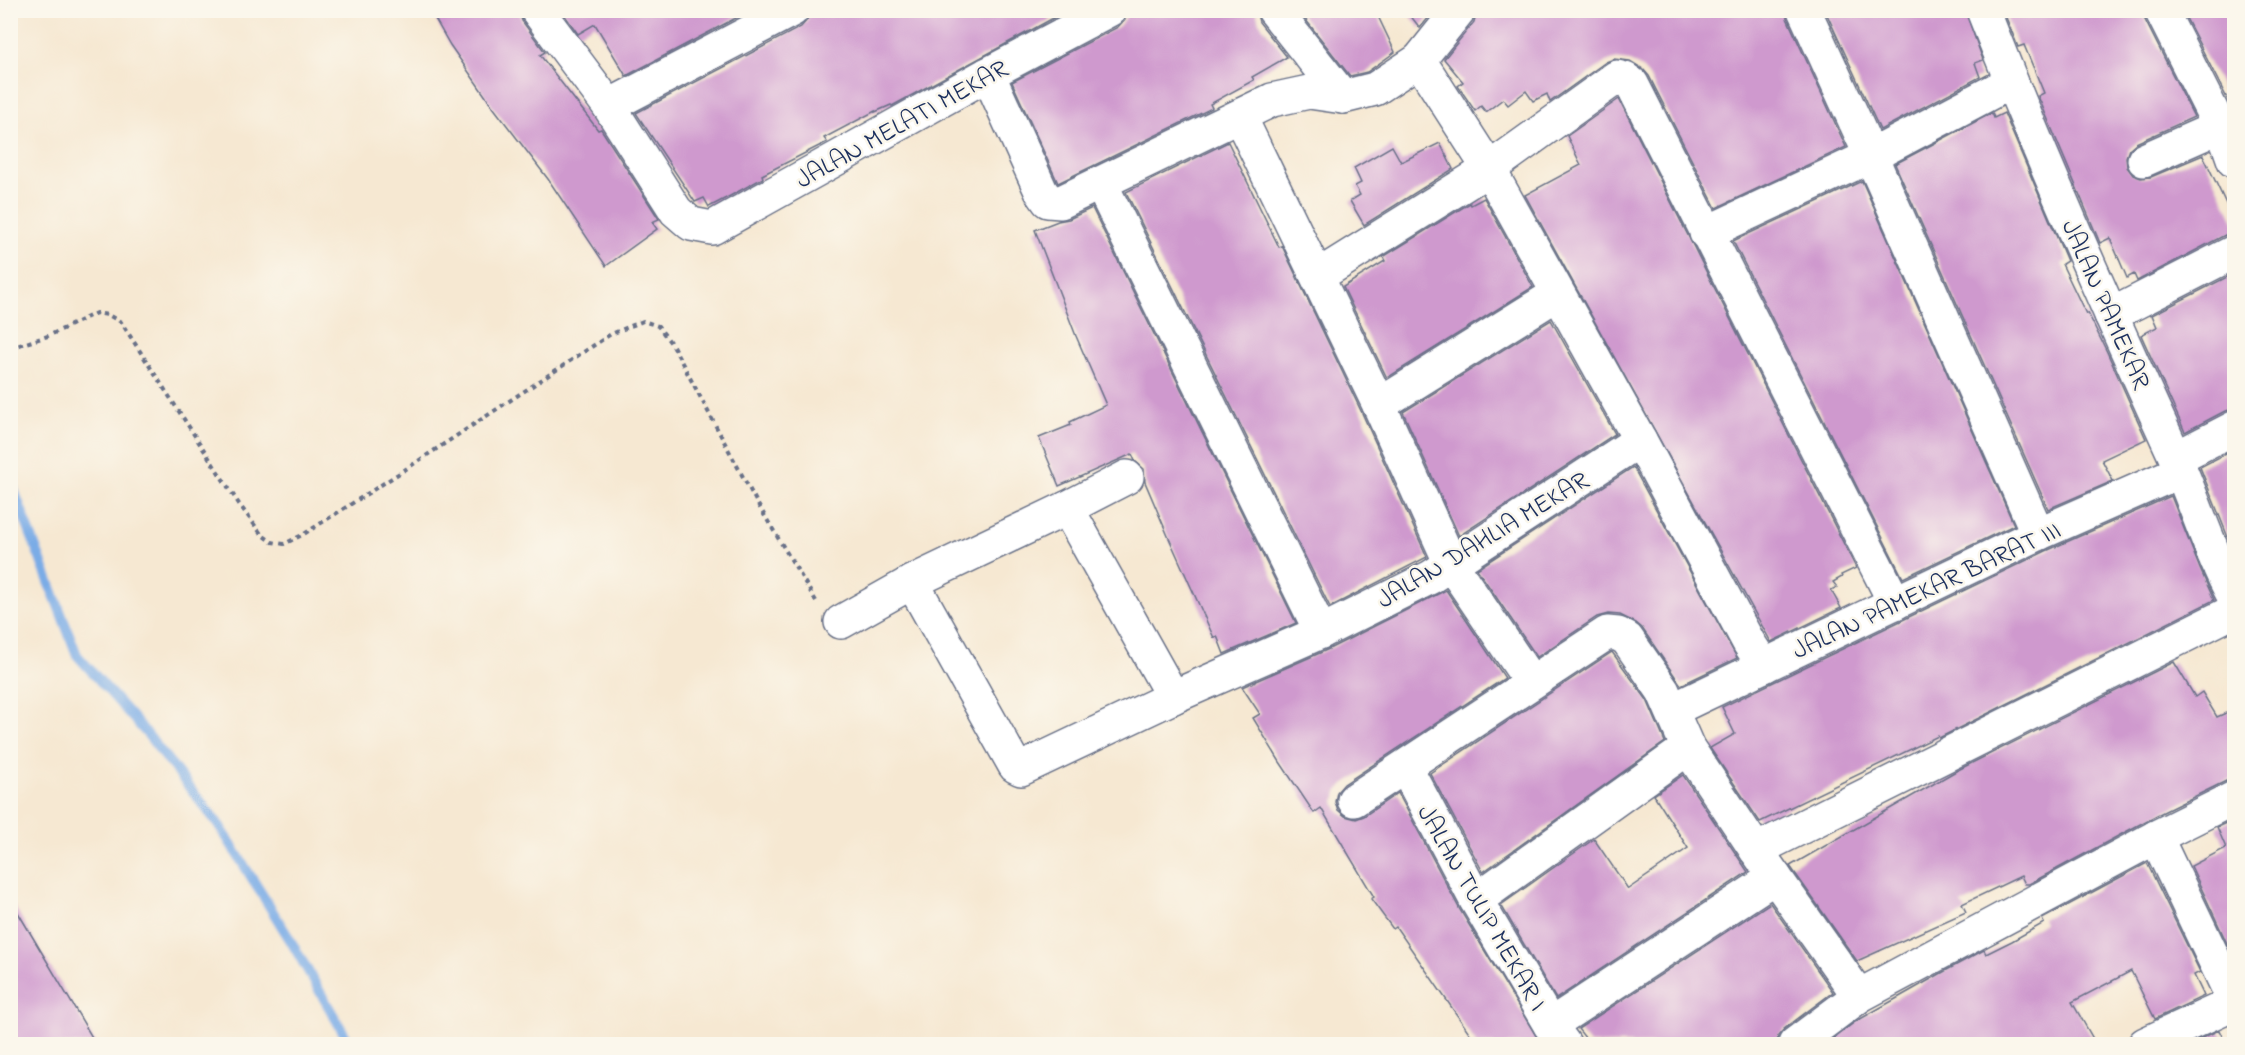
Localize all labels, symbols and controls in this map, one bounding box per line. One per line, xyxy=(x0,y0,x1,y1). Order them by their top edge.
street label: JALAN MELATI MEKAR xyxy=(789,51,1016,200)
street label: JALAN PAMEKAR xyxy=(2050,214,2159,397)
street label: JALAN DAHLIA MEKAR xyxy=(1370,463,1597,620)
street label: JALAN PAMEKAR BARAT III xyxy=(1787,513,2068,671)
street label: JALAN TULIP MEKAR I xyxy=(1406,798,1555,1019)

